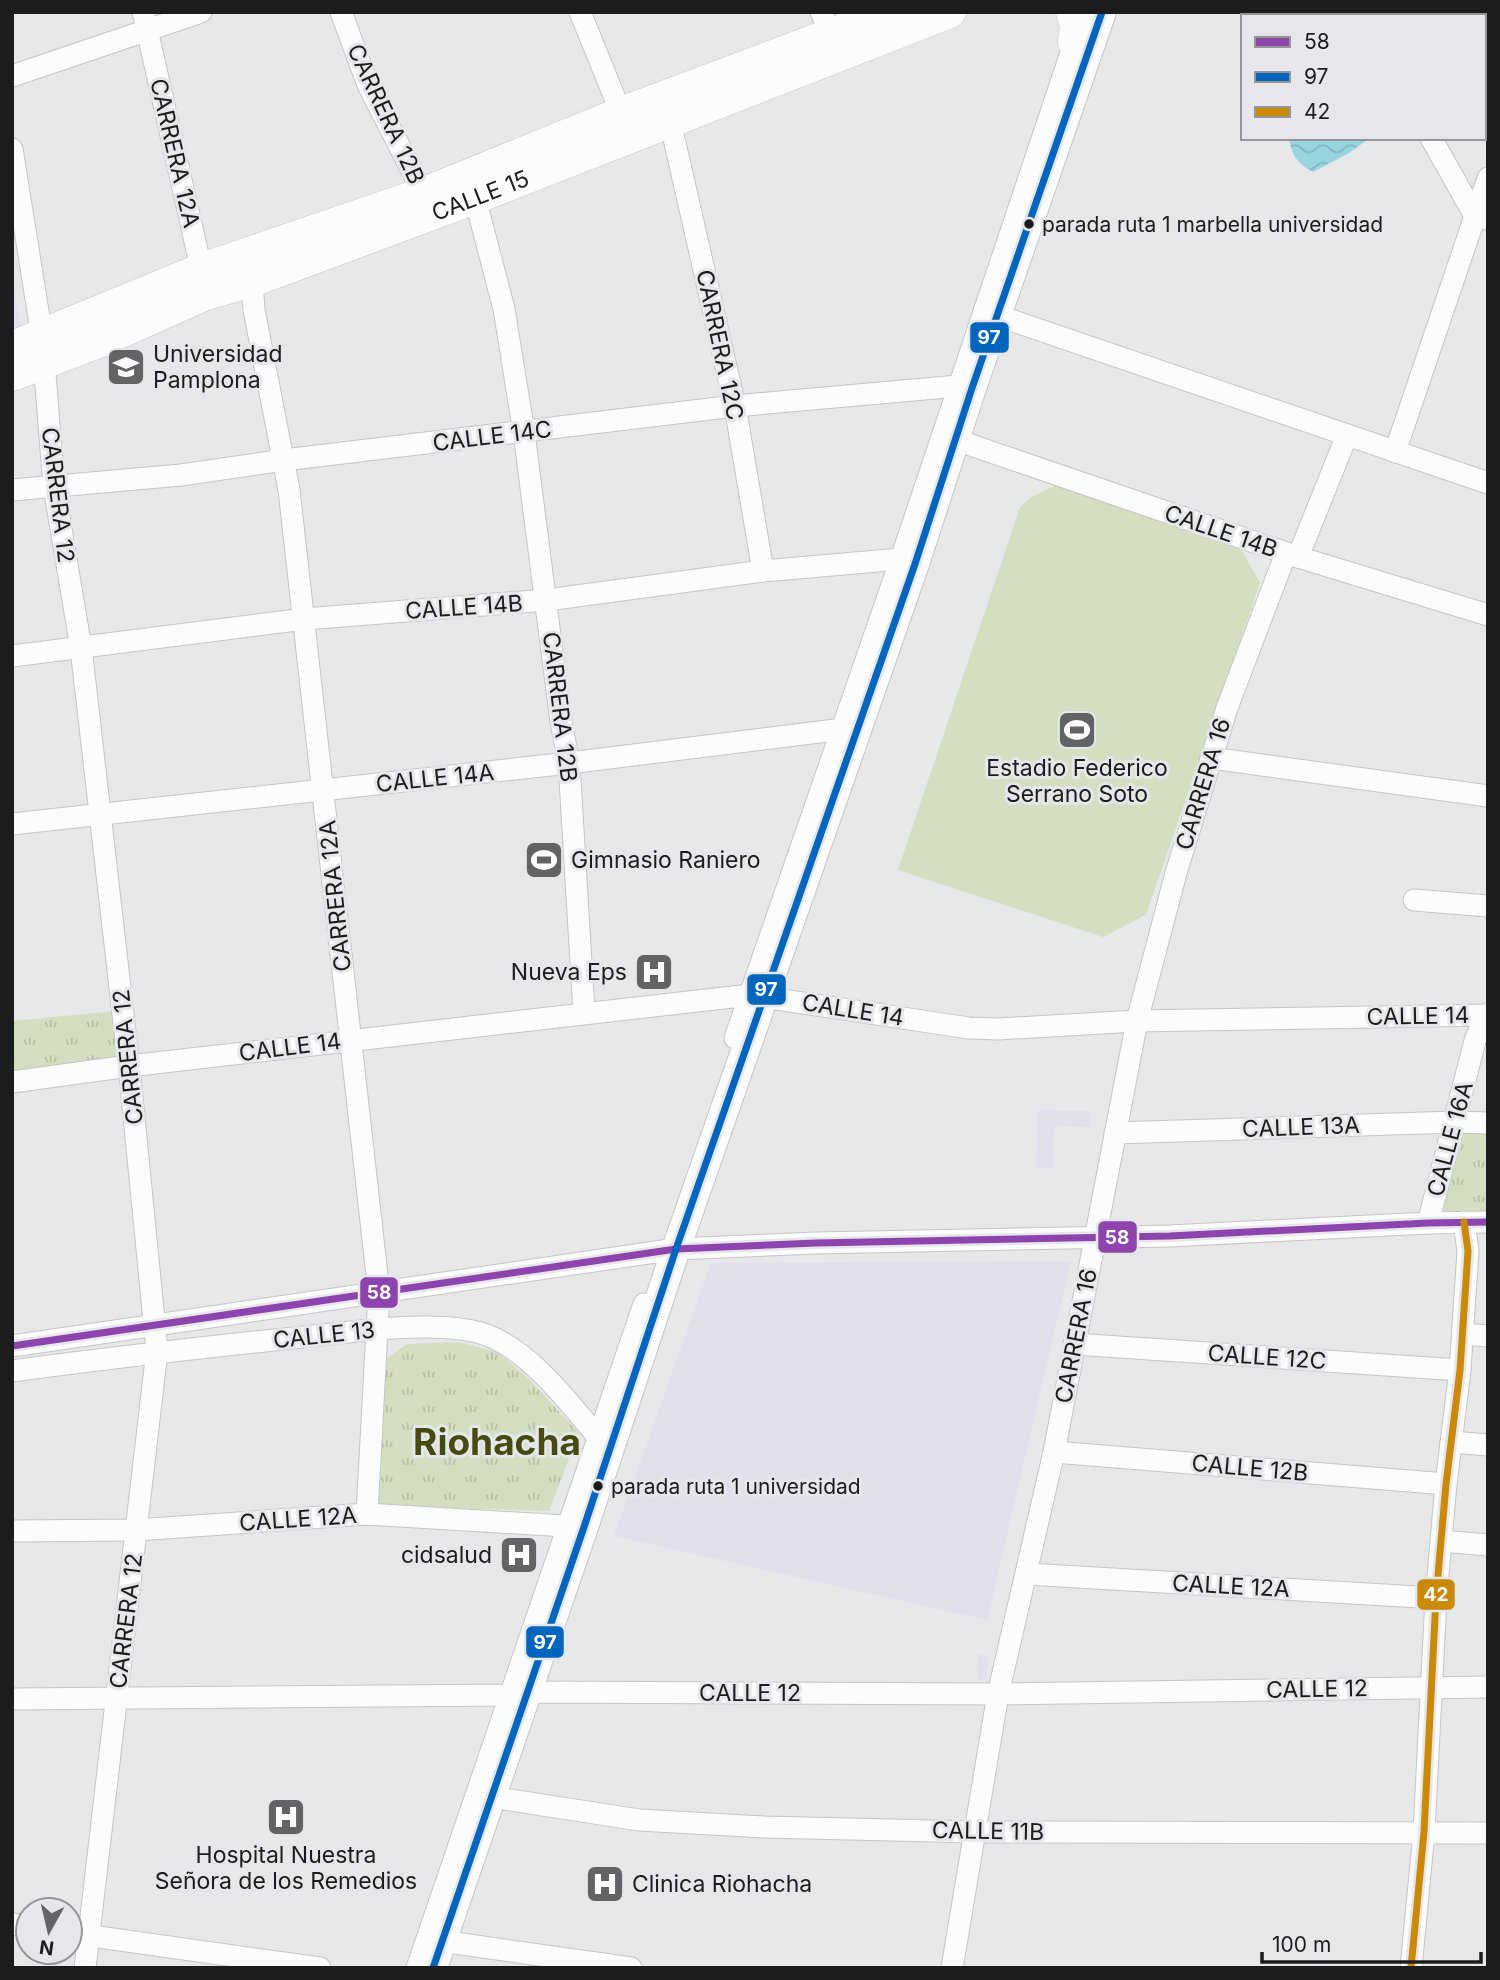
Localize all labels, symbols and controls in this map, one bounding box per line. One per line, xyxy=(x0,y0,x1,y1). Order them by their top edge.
legend xyxy=(1241,14,1486,140)
text: 58 xyxy=(1304,29,1330,54)
street label: CARRERA 12B xyxy=(341,40,431,188)
text: 97 xyxy=(1304,64,1329,89)
street label: CARRERA 12A xyxy=(144,76,206,230)
text: 42 xyxy=(1304,99,1330,124)
street label: CALLE 15 xyxy=(428,164,533,227)
place label: parada ruta 1 marbella universidad xyxy=(1042,212,1383,237)
marker: parada ruta 1 marbella universidad xyxy=(1022,217,1036,231)
street label: CARRERA 12C xyxy=(690,267,750,423)
line badge: 97 xyxy=(969,321,1010,354)
text: 97 xyxy=(977,326,1001,349)
place label: Universidad Pamplona xyxy=(153,340,283,394)
school or university icon: Universidad Pamplona xyxy=(105,346,147,388)
street label: CALLE 14C xyxy=(431,415,553,457)
street label: CARRERA 12 xyxy=(36,426,80,564)
street label: CALLE 14B xyxy=(1161,499,1281,563)
street label: CALLE 14B xyxy=(404,589,524,625)
street label: CARRERA 12B xyxy=(537,630,583,784)
sports icon: Estadio Federico Serrano Soto xyxy=(1056,709,1098,751)
street label: CARRERA 16 xyxy=(1170,715,1236,853)
place label: Estadio Federico Serrano Soto xyxy=(986,754,1168,808)
street label: CALLE 14A xyxy=(375,758,496,798)
street label: CARRERA 12A xyxy=(313,819,357,973)
sports icon: Gimnasio Raniero xyxy=(523,839,565,881)
place label: Gimnasio Raniero xyxy=(571,846,761,874)
hospital icon: Nueva Eps xyxy=(633,951,675,993)
place label: Nueva Eps xyxy=(511,958,627,986)
line badge: 97 xyxy=(746,973,787,1006)
text: 97 xyxy=(754,978,778,1001)
street label: CARRERA 12 xyxy=(107,988,149,1126)
street label: CALLE 14 xyxy=(800,988,906,1032)
street label: CALLE 14 xyxy=(1366,1001,1470,1031)
street label: CALLE 14 xyxy=(237,1027,343,1067)
street label: CALLE 16A xyxy=(1421,1078,1479,1200)
street label: CALLE 13A xyxy=(1242,1111,1361,1143)
line badge: 58 xyxy=(1097,1220,1138,1254)
text: 58 xyxy=(1105,1226,1129,1249)
street label: CARRERA 16 xyxy=(1049,1266,1103,1406)
line badge: 58 xyxy=(359,1276,399,1309)
text: 58 xyxy=(367,1281,391,1304)
street label: CALLE 13 xyxy=(272,1316,376,1354)
street label: CALLE 12C xyxy=(1207,1339,1327,1375)
district label: Riohacha xyxy=(413,1419,581,1464)
street label: CALLE 12B xyxy=(1191,1449,1309,1487)
place label: parada ruta 1 universidad xyxy=(611,1474,861,1499)
marker: parada ruta 1 universidad xyxy=(591,1479,605,1493)
street label: CALLE 12A xyxy=(238,1501,358,1537)
hospital icon: cidsalud xyxy=(498,1534,540,1576)
place label: cidsalud xyxy=(401,1541,492,1569)
street label: CARRERA 12 xyxy=(104,1552,148,1690)
street label: CALLE 12A xyxy=(1171,1569,1291,1603)
line badge: 42 xyxy=(1416,1578,1456,1611)
text: 42 xyxy=(1424,1583,1448,1606)
line badge: 97 xyxy=(525,1625,565,1659)
text: 97 xyxy=(533,1631,557,1654)
street label: CALLE 12 xyxy=(1266,1674,1368,1704)
street label: CALLE 12 xyxy=(699,1679,801,1707)
hospital icon: Hospital Nuestra Señora de los Remedios xyxy=(265,1796,307,1838)
street label: CALLE 11B xyxy=(932,1816,1044,1846)
place label: Hospital Nuestra Señora de los Remedios xyxy=(155,1841,417,1895)
hospital icon: Clinica Riohacha xyxy=(584,1863,626,1905)
place label: Clinica Riohacha xyxy=(632,1870,812,1898)
north arrow xyxy=(14,1896,84,1966)
scale bar xyxy=(1262,1920,1481,1964)
text: 100 m xyxy=(1272,1932,1331,1957)
text: N xyxy=(38,1935,55,1960)

